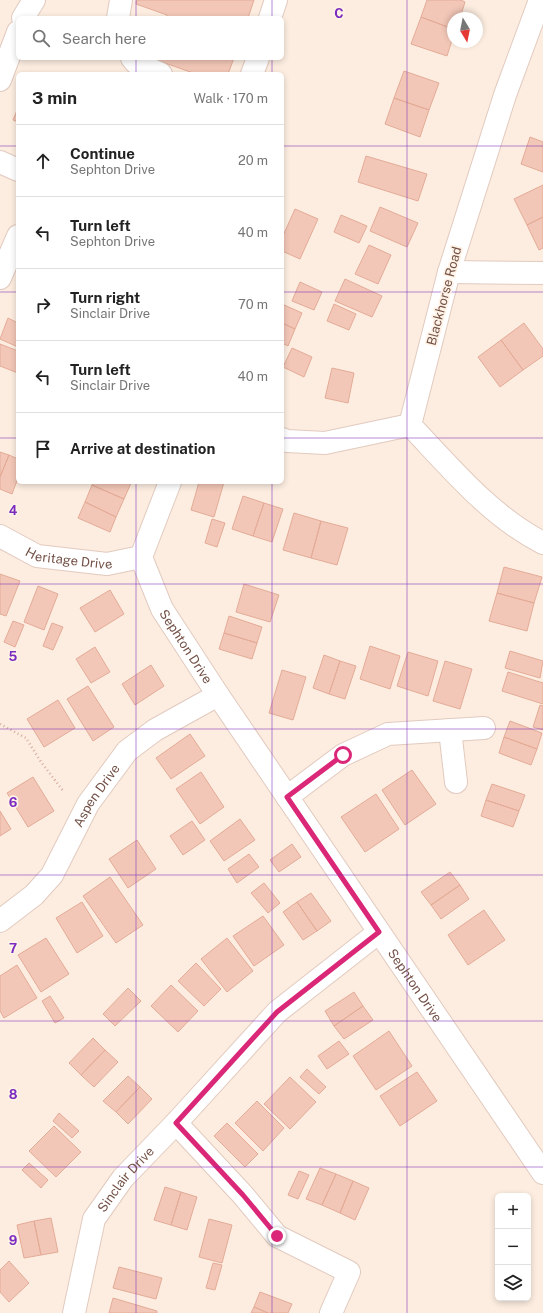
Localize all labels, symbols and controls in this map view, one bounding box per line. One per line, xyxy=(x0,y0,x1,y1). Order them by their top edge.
text: C xyxy=(334,6,344,21)
north arrow xyxy=(447,12,483,48)
search box xyxy=(16,16,284,60)
icon: search xyxy=(30,27,52,49)
text: Search here xyxy=(62,30,146,47)
text: 3 min xyxy=(32,88,77,108)
text: Walk · 170 m xyxy=(193,91,268,106)
text: Continue xyxy=(70,145,135,162)
icon: ahead xyxy=(32,150,54,172)
text: 20 m xyxy=(238,153,268,168)
text: Sephton Drive xyxy=(70,162,155,177)
text: Turn left xyxy=(70,217,131,234)
icon: left xyxy=(32,222,54,244)
text: 40 m xyxy=(237,225,268,240)
text: Sephton Drive xyxy=(70,234,155,249)
street label: Blackhorse Road xyxy=(424,245,464,347)
text: Turn right xyxy=(70,289,140,306)
icon: right xyxy=(32,294,54,316)
text: 70 m xyxy=(238,297,268,312)
text: Sinclair Drive xyxy=(70,306,150,321)
text: Turn left xyxy=(70,361,131,378)
icon: left xyxy=(32,366,54,388)
text: 40 m xyxy=(237,369,268,384)
text: Sinclair Drive xyxy=(70,378,150,393)
icon: arrive xyxy=(32,438,54,460)
text: Arrive at destination xyxy=(70,440,215,457)
text: 4 xyxy=(9,503,18,518)
street label: Heritage Drive xyxy=(23,544,114,572)
street label: Sephton Drive xyxy=(157,607,216,686)
text: 5 xyxy=(9,649,18,664)
route start xyxy=(334,746,352,764)
street label: Aspen Drive xyxy=(70,761,122,829)
text: 6 xyxy=(9,795,18,810)
text: 7 xyxy=(9,941,17,956)
street label: Sephton Drive xyxy=(385,946,445,1025)
text: 8 xyxy=(9,1087,18,1102)
street label: Sinclair Drive xyxy=(94,1143,157,1215)
map controls xyxy=(495,1193,531,1301)
button: + xyxy=(495,1193,531,1229)
route end xyxy=(268,1227,286,1245)
button: − xyxy=(495,1229,531,1265)
text: 9 xyxy=(9,1233,17,1248)
button: layers xyxy=(495,1265,531,1301)

